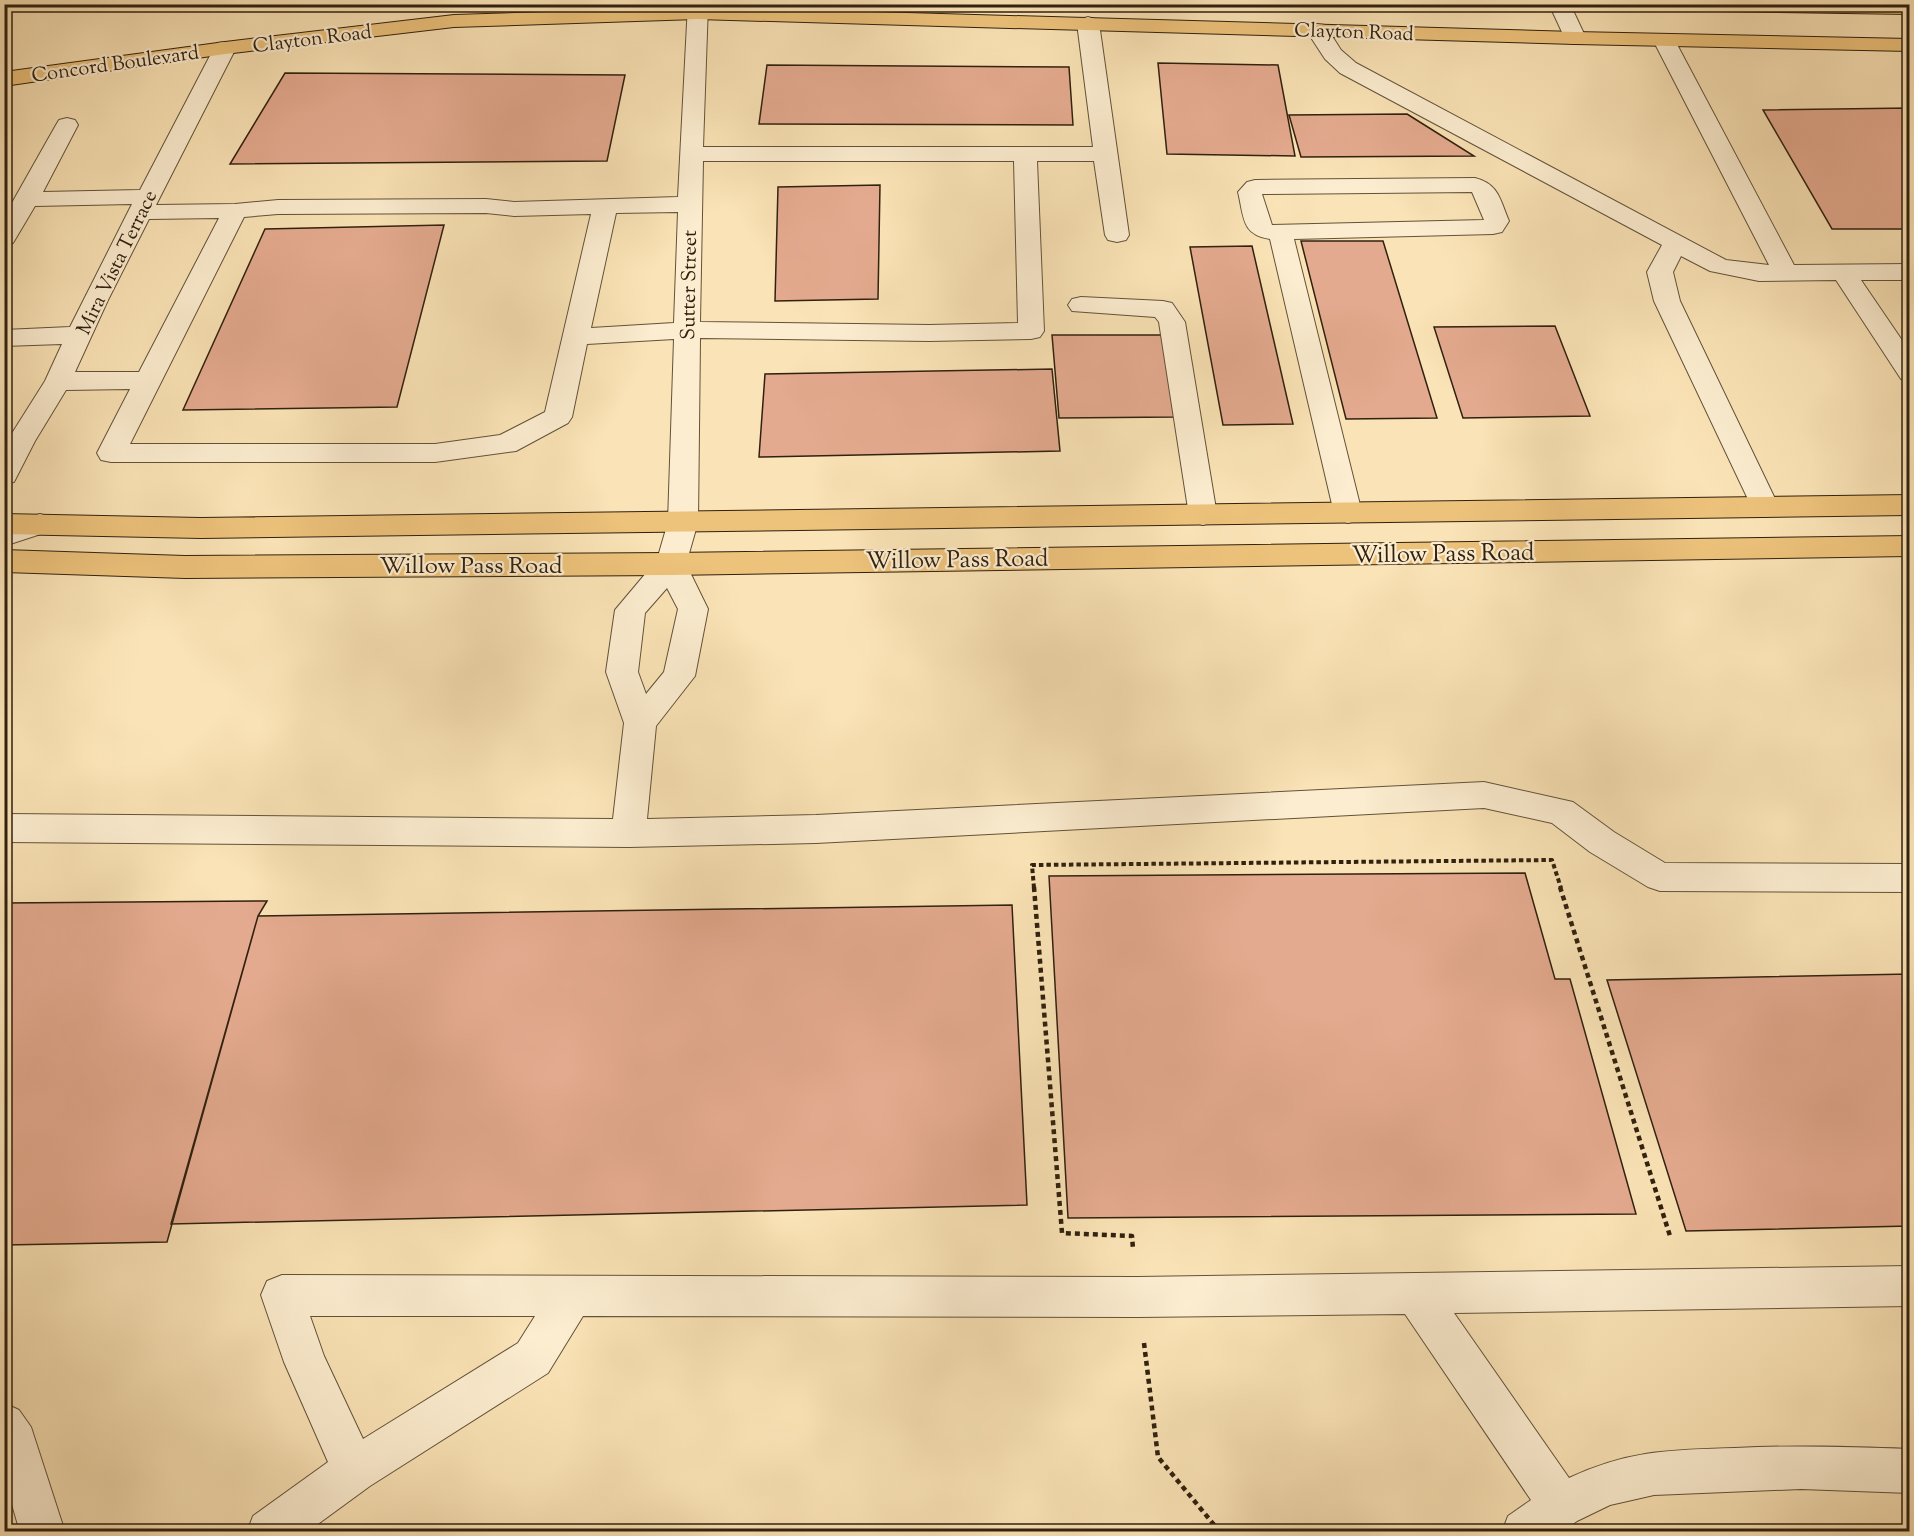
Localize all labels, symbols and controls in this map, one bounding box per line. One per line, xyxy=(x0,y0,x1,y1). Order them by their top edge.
street label: Clayton Road xyxy=(1294,17,1414,50)
street label: Clayton Road xyxy=(251,19,373,62)
street label: Concord Boulevard xyxy=(30,39,201,92)
street label: Mira Vista Terrace xyxy=(71,186,166,340)
street label: Sutter Street xyxy=(675,230,706,340)
street label: Willow Pass Road xyxy=(1351,536,1535,574)
street label: Willow Pass Road xyxy=(865,542,1049,580)
street label: Willow Pass Road xyxy=(380,550,563,584)

